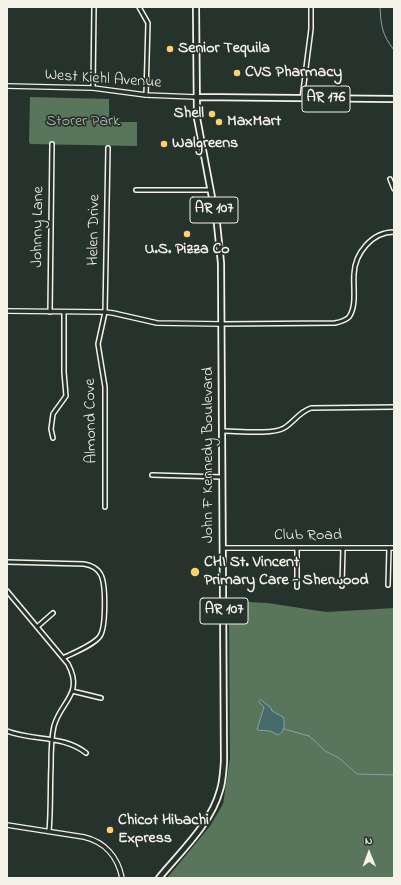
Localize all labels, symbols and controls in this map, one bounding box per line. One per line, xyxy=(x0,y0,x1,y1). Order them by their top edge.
place label: Senior Tequila xyxy=(178,39,270,59)
marker: Senior Tequila xyxy=(165,44,175,54)
place label: CVS Pharmacy xyxy=(245,63,342,83)
street label: West Kiehl Avenue xyxy=(44,66,162,94)
marker: CVS Pharmacy xyxy=(232,68,242,78)
road number: AR 176 xyxy=(302,86,350,112)
place label: Shell xyxy=(174,104,204,124)
marker: Shell xyxy=(207,109,217,119)
park label: Storer Park xyxy=(46,112,120,132)
place label: MaxMart xyxy=(227,112,281,132)
marker: MaxMart xyxy=(214,117,224,127)
place label: Walgreens xyxy=(172,134,238,154)
marker: Walgreens xyxy=(159,139,169,149)
street label: Johnny Lane xyxy=(29,186,49,268)
street label: Helen Drive xyxy=(85,194,105,266)
road number: AR 107 xyxy=(190,197,238,223)
marker: U.S. Pizza Co xyxy=(182,229,192,239)
place label: U.S. Pizza Co xyxy=(144,240,230,260)
street label: John F Kennedy Boulevard xyxy=(199,367,219,543)
street label: Almond Cove xyxy=(82,378,102,464)
street label: Club Road xyxy=(274,526,342,546)
place label: CHI St. Vincent Primary Care - Sherwood xyxy=(204,553,369,591)
marker: CHI St. Vincent Primary Care - Sherwood xyxy=(189,566,201,578)
road number: AR 107 xyxy=(200,598,248,624)
place label: Chicot Hibachi Express xyxy=(118,811,209,849)
marker: Chicot Hibachi Express xyxy=(105,825,115,835)
north arrow xyxy=(349,833,389,873)
text: N xyxy=(365,833,373,849)

